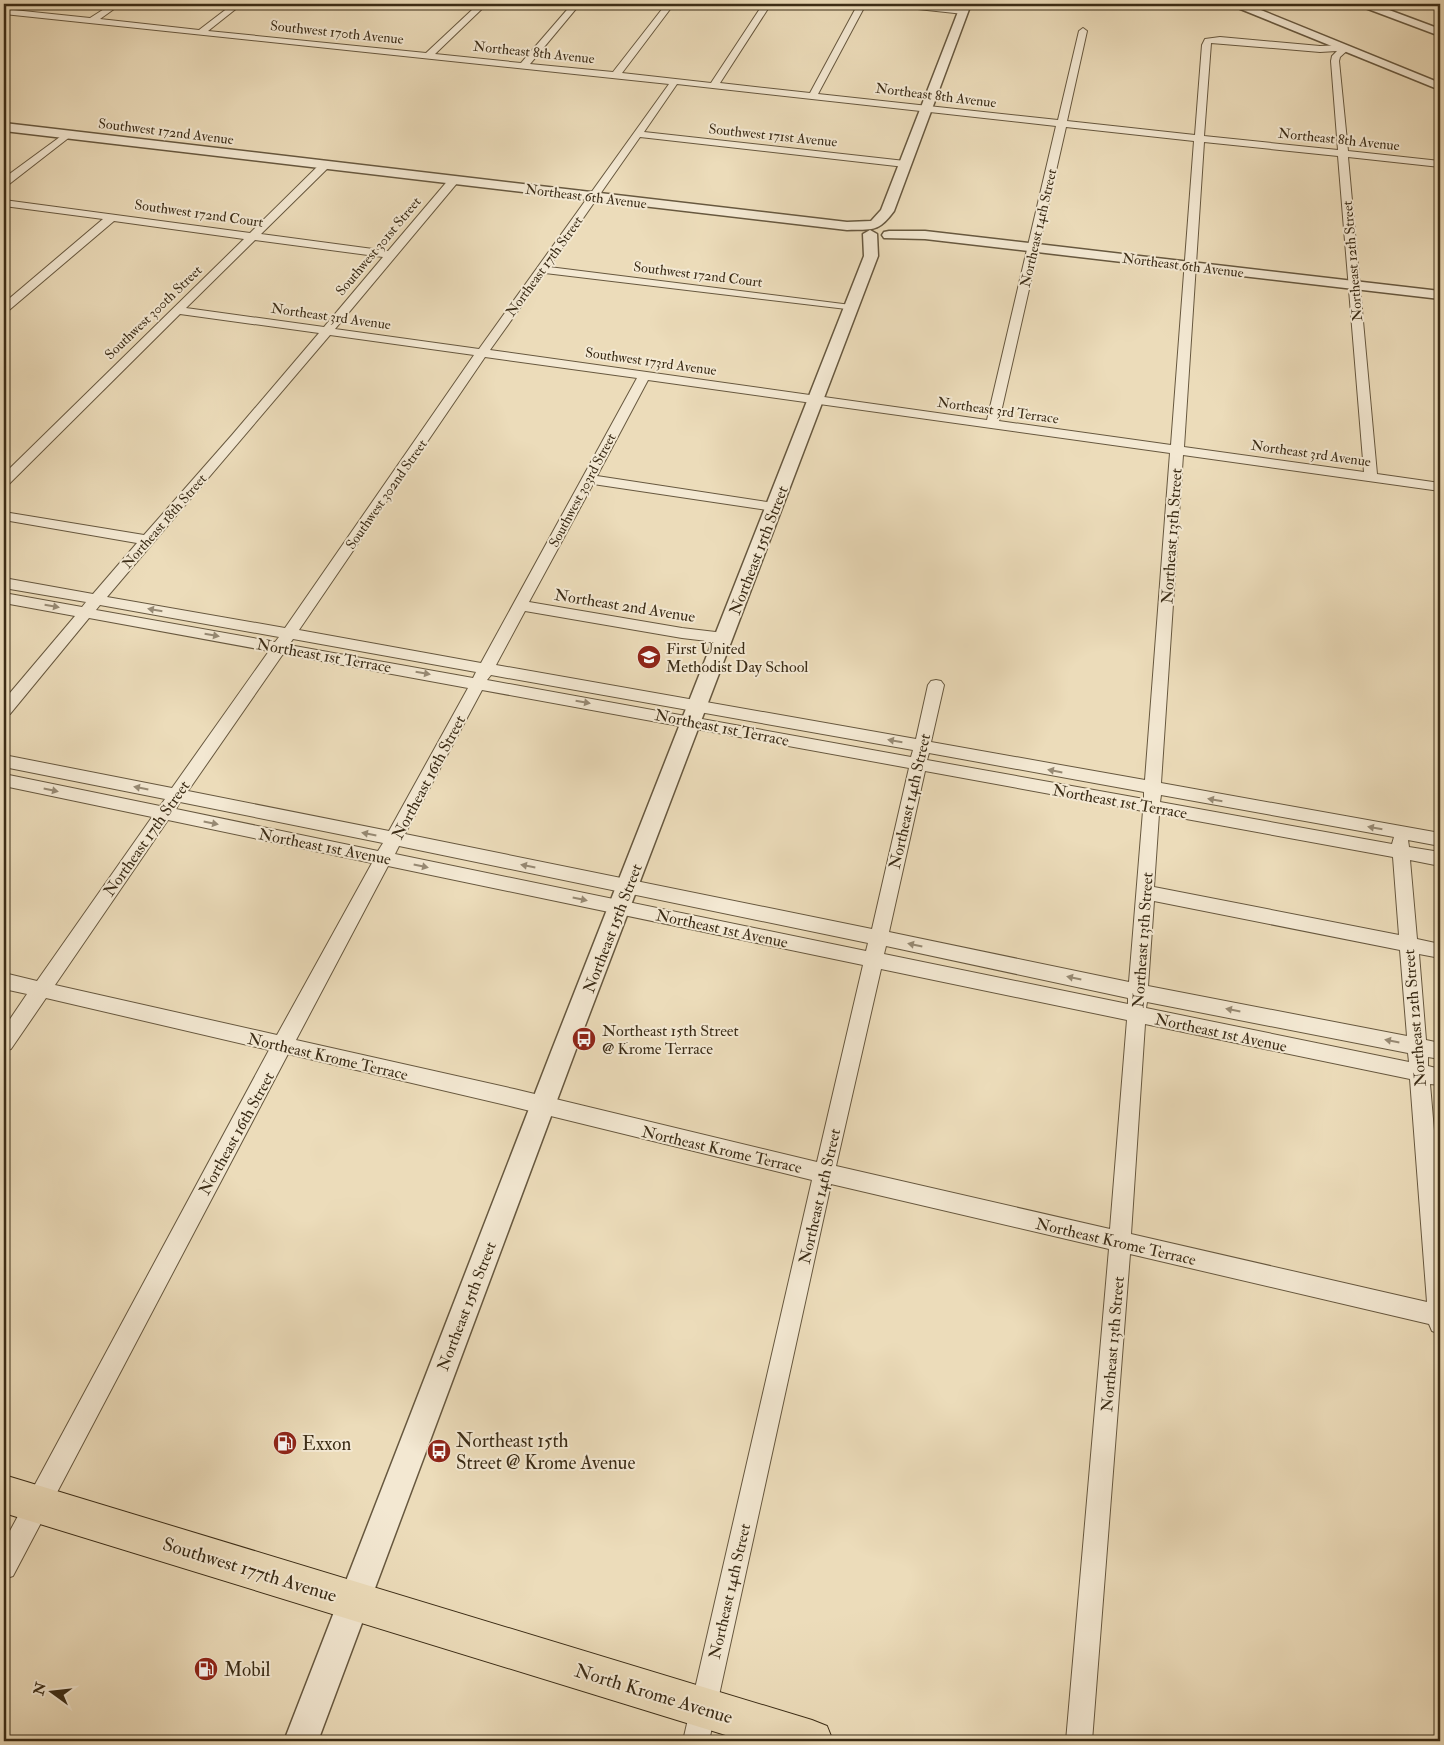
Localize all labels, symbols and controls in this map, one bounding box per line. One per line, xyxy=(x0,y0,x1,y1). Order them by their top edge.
street label: Southwest 170th Avenue xyxy=(269,17,405,48)
street label: Northeast 8th Avenue xyxy=(472,38,596,67)
street label: Northeast 8th Avenue xyxy=(874,80,998,111)
street label: Southwest 172nd Avenue xyxy=(97,115,235,148)
street label: Southwest 171st Avenue xyxy=(708,120,838,151)
street label: Northeast 8th Avenue xyxy=(1277,125,1401,154)
street label: Northeast 14th Street xyxy=(1017,167,1060,289)
street label: Northeast 6th Avenue xyxy=(524,181,648,212)
street label: Southwest 301st Street xyxy=(332,193,425,299)
street label: Southwest 172nd Court xyxy=(134,196,265,231)
street label: Northeast 12th Street xyxy=(1339,200,1366,322)
street label: Northeast 17th Street xyxy=(502,212,587,320)
street label: Northeast 6th Avenue xyxy=(1121,250,1245,281)
street label: Southwest 172nd Court xyxy=(633,258,764,291)
street label: Southwest 300th Street xyxy=(101,261,206,363)
street label: Northeast 3rd Avenue xyxy=(270,300,392,333)
street label: Southwest 173rd Avenue xyxy=(584,344,718,379)
street label: Northeast 3rd Terrace xyxy=(936,394,1060,427)
street label: Southwest 303rd Street xyxy=(545,430,620,550)
street label: Southwest 302nd Street xyxy=(342,436,431,553)
street label: Northeast 3rd Avenue xyxy=(1250,437,1372,470)
street label: Northeast 13th Street xyxy=(1157,468,1187,605)
street label: Northeast 18th Street xyxy=(119,470,210,572)
street label: Northeast 15th Street xyxy=(725,483,793,618)
street label: Northeast 2nd Avenue xyxy=(553,585,697,627)
one-way arrow xyxy=(44,603,60,611)
one-way arrow xyxy=(146,606,162,614)
one-way arrow xyxy=(204,632,220,640)
street label: Northeast 1st Terrace xyxy=(255,634,393,678)
place label: First United Methodist Day School xyxy=(666,639,808,677)
school or university icon: First United Methodist Day School xyxy=(636,644,662,670)
one-way arrow xyxy=(416,670,432,678)
one-way arrow xyxy=(576,698,592,706)
street label: Northeast 1st Terrace xyxy=(653,705,791,751)
street label: Northeast 16th Street xyxy=(388,712,470,843)
street label: Northeast 14th Street xyxy=(885,732,935,871)
one-way arrow xyxy=(887,737,903,745)
one-way arrow xyxy=(1047,767,1063,775)
street label: Northeast 17th Street xyxy=(99,777,194,900)
street label: Northeast 1st Terrace xyxy=(1051,780,1189,824)
one-way arrow xyxy=(133,784,149,792)
one-way arrow xyxy=(44,786,59,794)
one-way arrow xyxy=(1207,795,1223,803)
one-way arrow xyxy=(203,819,218,827)
one-way arrow xyxy=(1367,823,1383,831)
street label: Northeast 1st Avenue xyxy=(257,824,393,870)
one-way arrow xyxy=(362,830,377,838)
street label: Northeast 15th Street xyxy=(579,861,647,996)
one-way arrow xyxy=(414,862,429,870)
one-way arrow xyxy=(521,862,536,870)
street label: Northeast 13th Street xyxy=(1128,872,1158,1009)
one-way arrow xyxy=(573,895,588,903)
street label: Northeast 1st Avenue xyxy=(654,905,790,953)
one-way arrow xyxy=(907,941,922,949)
street label: Northeast 12th Street xyxy=(1399,948,1431,1087)
one-way arrow xyxy=(1066,974,1081,982)
one-way arrow xyxy=(1225,1006,1241,1014)
street label: Northeast 1st Avenue xyxy=(1153,1009,1289,1057)
place label: Northeast 15th Street @ Krome Terrace xyxy=(602,1021,739,1059)
bus stop icon: Northeast 15th Street @ Krome Terrace xyxy=(571,1026,597,1052)
street label: Northeast Krome Terrace xyxy=(246,1029,410,1085)
one-way arrow xyxy=(1384,1037,1400,1045)
street label: Northeast 16th Street xyxy=(195,1068,279,1199)
street label: Northeast Krome Terrace xyxy=(640,1122,804,1178)
street label: Northeast 14th Street xyxy=(795,1127,845,1266)
street label: Northeast Krome Terrace xyxy=(1034,1214,1198,1270)
street label: Northeast 15th Street xyxy=(433,1239,501,1374)
street label: Northeast 13th Street xyxy=(1097,1276,1129,1413)
place label: Northeast 15th Street @ Krome Avenue xyxy=(456,1429,635,1475)
fuel station icon: Exxon xyxy=(272,1430,298,1456)
place label: Exxon xyxy=(302,1432,352,1456)
bus stop icon: Northeast 15th Street @ Krome Avenue xyxy=(426,1438,452,1464)
street label: Northeast 14th Street xyxy=(705,1522,755,1661)
street label: Southwest 177th Avenue xyxy=(160,1532,340,1608)
fuel station icon: Mobil xyxy=(193,1656,219,1682)
place label: Mobil xyxy=(224,1658,270,1682)
street label: North Krome Avenue xyxy=(572,1659,736,1729)
north arrow xyxy=(28,1668,78,1718)
text: N xyxy=(30,1680,50,1698)

